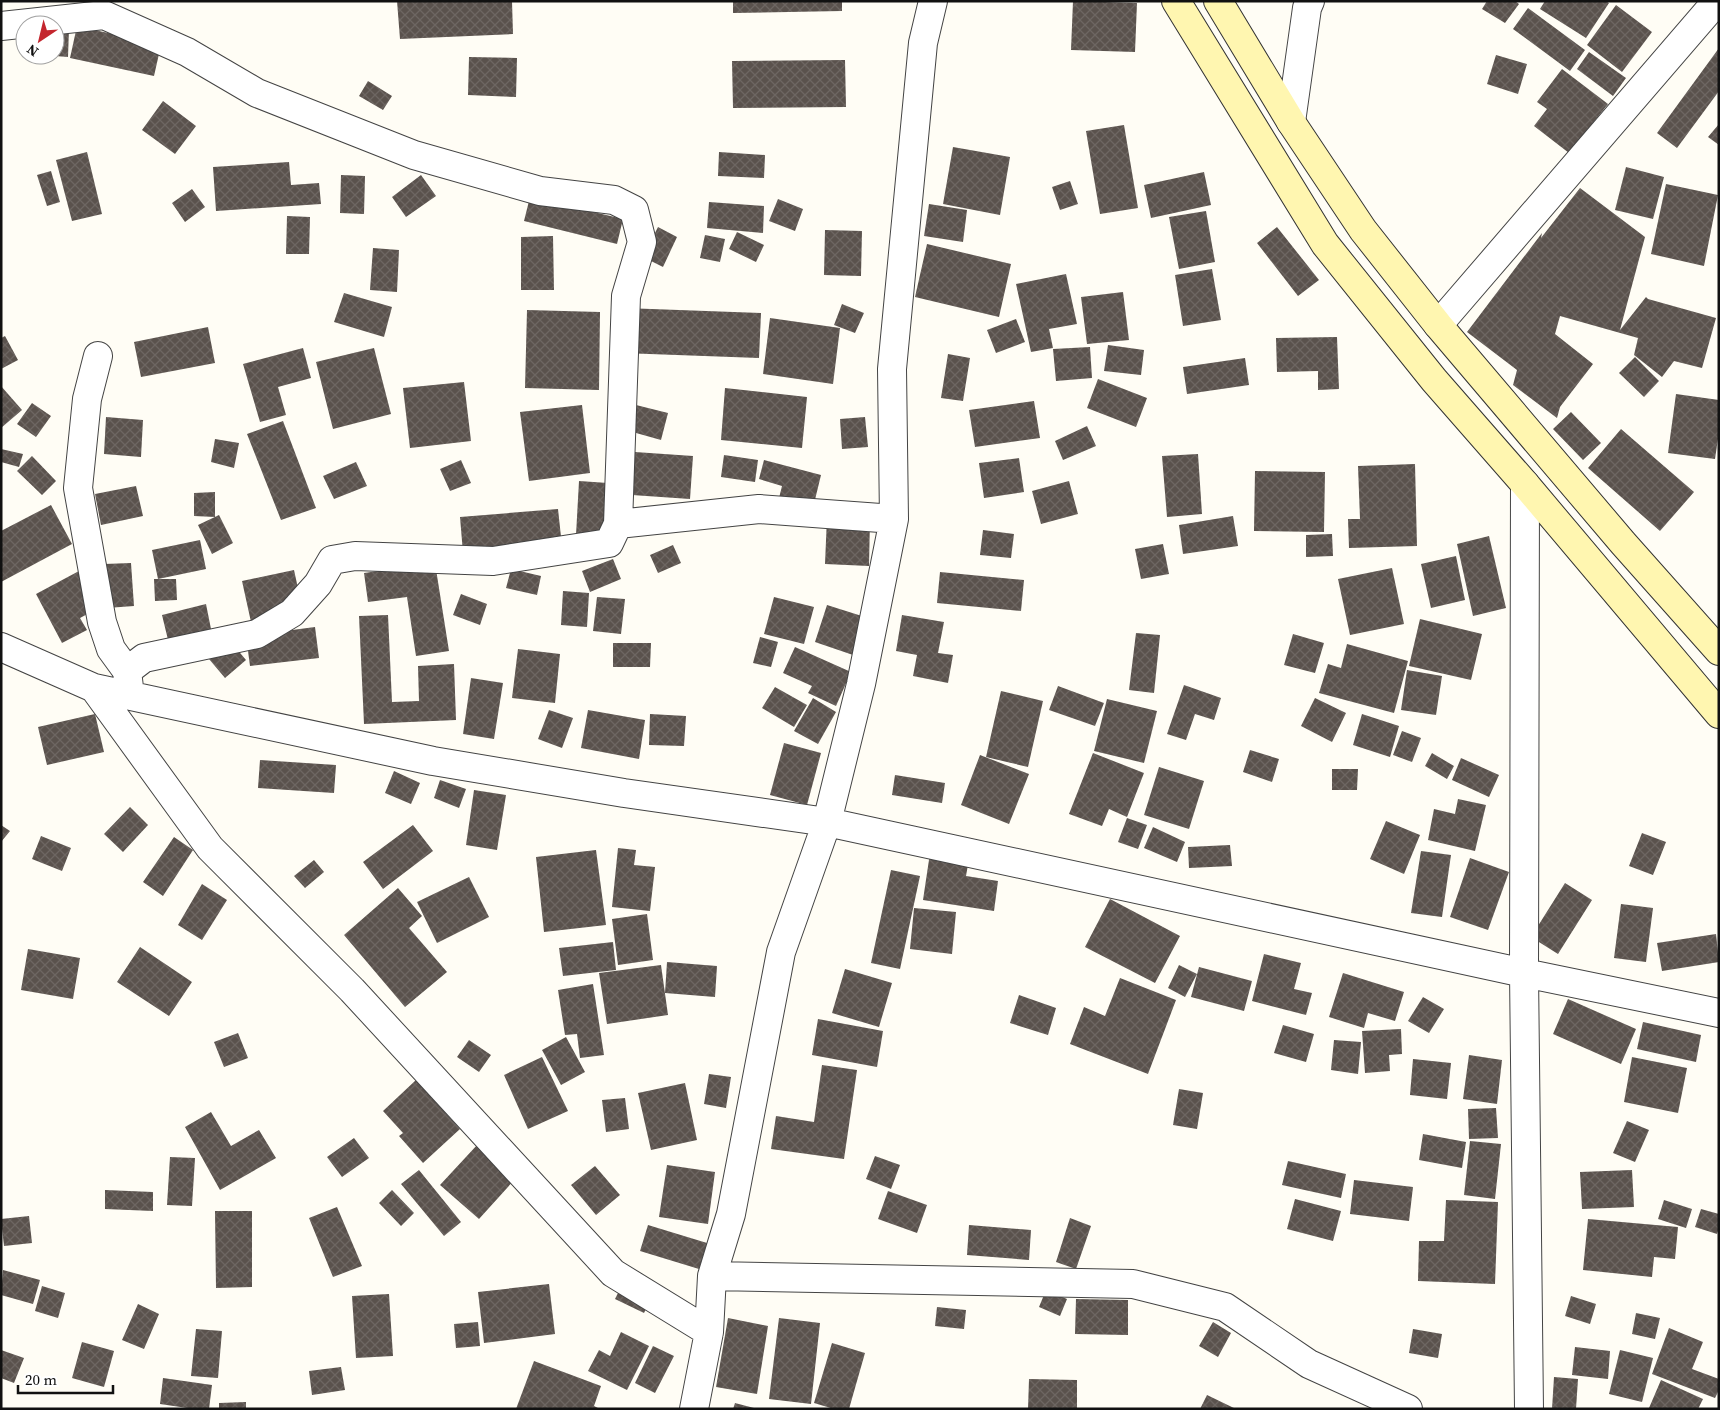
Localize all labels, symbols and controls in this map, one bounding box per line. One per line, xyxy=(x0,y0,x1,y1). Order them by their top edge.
north arrow xyxy=(15,15,65,65)
text: N xyxy=(23,40,42,62)
scale bar xyxy=(18,1362,112,1394)
text: 20 m xyxy=(25,1369,57,1390)

